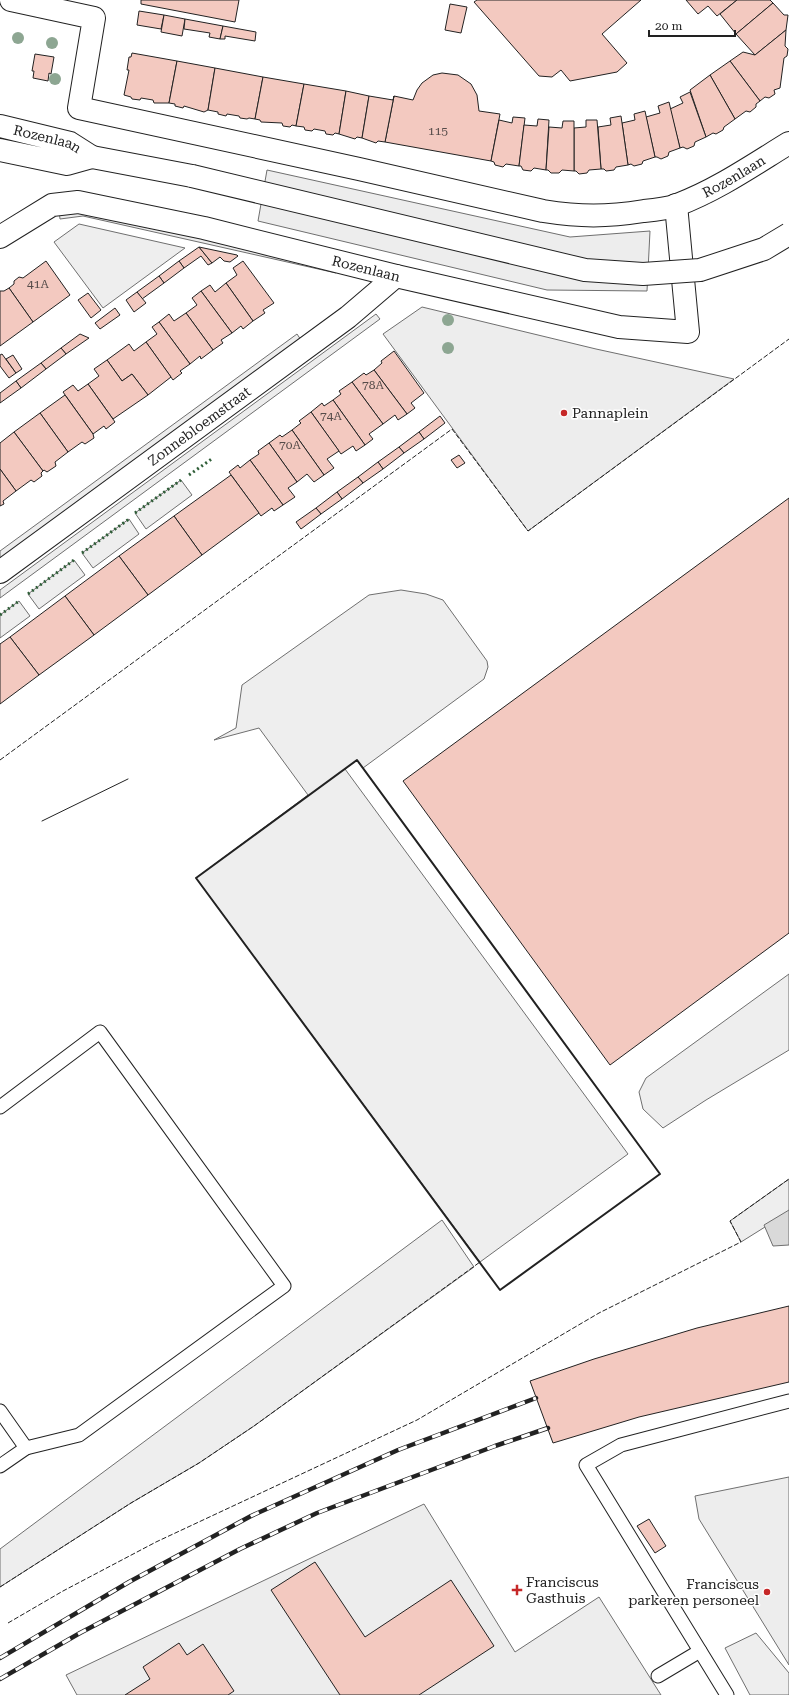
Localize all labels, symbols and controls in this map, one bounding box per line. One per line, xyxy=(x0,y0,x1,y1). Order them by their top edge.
scale bar xyxy=(649,12,735,38)
text: 20 m xyxy=(655,19,682,33)
street label: Rozenlaan xyxy=(12,122,84,156)
house number: 115 xyxy=(428,124,448,138)
street label: Rozenlaan xyxy=(700,152,768,201)
street label: Rozenlaan xyxy=(330,252,402,285)
house number: 41A xyxy=(27,277,50,291)
house number: 78A xyxy=(362,378,385,392)
street label: Zonnebloemstraat xyxy=(145,383,254,469)
place label: Pannaplein xyxy=(572,405,649,421)
marker: Pannaplein xyxy=(559,408,569,418)
house number: 74A xyxy=(320,409,343,423)
house number: 70A xyxy=(279,438,302,452)
place label: Franciscus Gasthuis xyxy=(526,1574,599,1606)
place label: Franciscus parkeren personeel xyxy=(628,1576,760,1608)
marker: Franciscus Gasthuis xyxy=(511,1584,523,1596)
marker: Franciscus parkeren personeel xyxy=(762,1587,772,1597)

